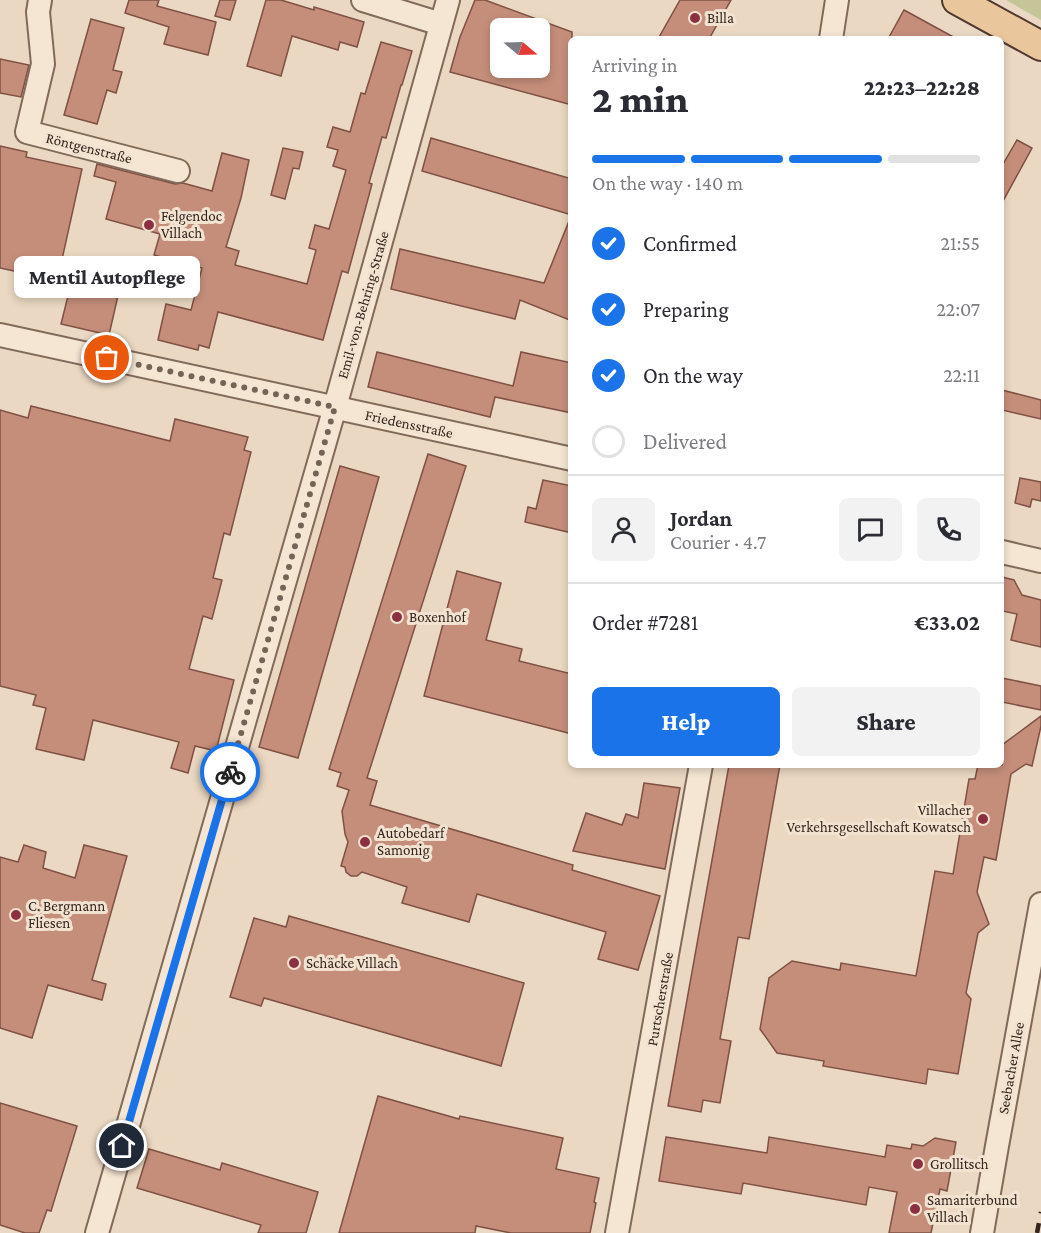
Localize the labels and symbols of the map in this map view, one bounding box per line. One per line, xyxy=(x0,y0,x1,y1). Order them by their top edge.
place label: Billa xyxy=(707,10,734,26)
marker: Billa xyxy=(688,11,702,25)
north arrow xyxy=(490,18,550,78)
street label: Röntgenstraße xyxy=(44,130,134,167)
place label: Felgendoc Villach xyxy=(161,208,223,241)
marker: Felgendoc Villach xyxy=(142,218,156,232)
street label: Emil-von-Behring-Straße xyxy=(334,229,393,381)
callout: Mentil Autopflege xyxy=(14,256,200,298)
pin xyxy=(81,332,132,383)
street label: Friedensstraße xyxy=(364,407,455,441)
place label: Boxenhof xyxy=(409,609,467,625)
marker: Boxenhof xyxy=(390,610,404,624)
courier xyxy=(200,742,260,802)
place label: Villacher Verkehrsgesellschaft Kowatsch xyxy=(786,802,972,836)
marker: Villacher Verkehrsgesellschaft Kowatsch xyxy=(976,812,990,826)
place label: Autobedarf Samonig xyxy=(377,825,446,859)
marker: Autobedarf Samonig xyxy=(358,835,372,849)
place label: C. Bergmann Fliesen xyxy=(28,898,105,931)
marker: C. Bergmann Fliesen xyxy=(9,908,23,922)
street label: Purtscherstraße xyxy=(644,950,676,1047)
place label: Schäcke Villach xyxy=(306,955,398,971)
marker: Schäcke Villach xyxy=(287,956,301,970)
street label: Seebacher Allee xyxy=(995,1020,1027,1115)
pin xyxy=(96,1120,147,1171)
place label: Grollitsch xyxy=(930,1156,989,1172)
marker: Grollitsch xyxy=(911,1157,925,1171)
place label: Samariterbund Villach xyxy=(927,1192,1018,1225)
marker: Samariterbund Villach xyxy=(908,1202,922,1216)

